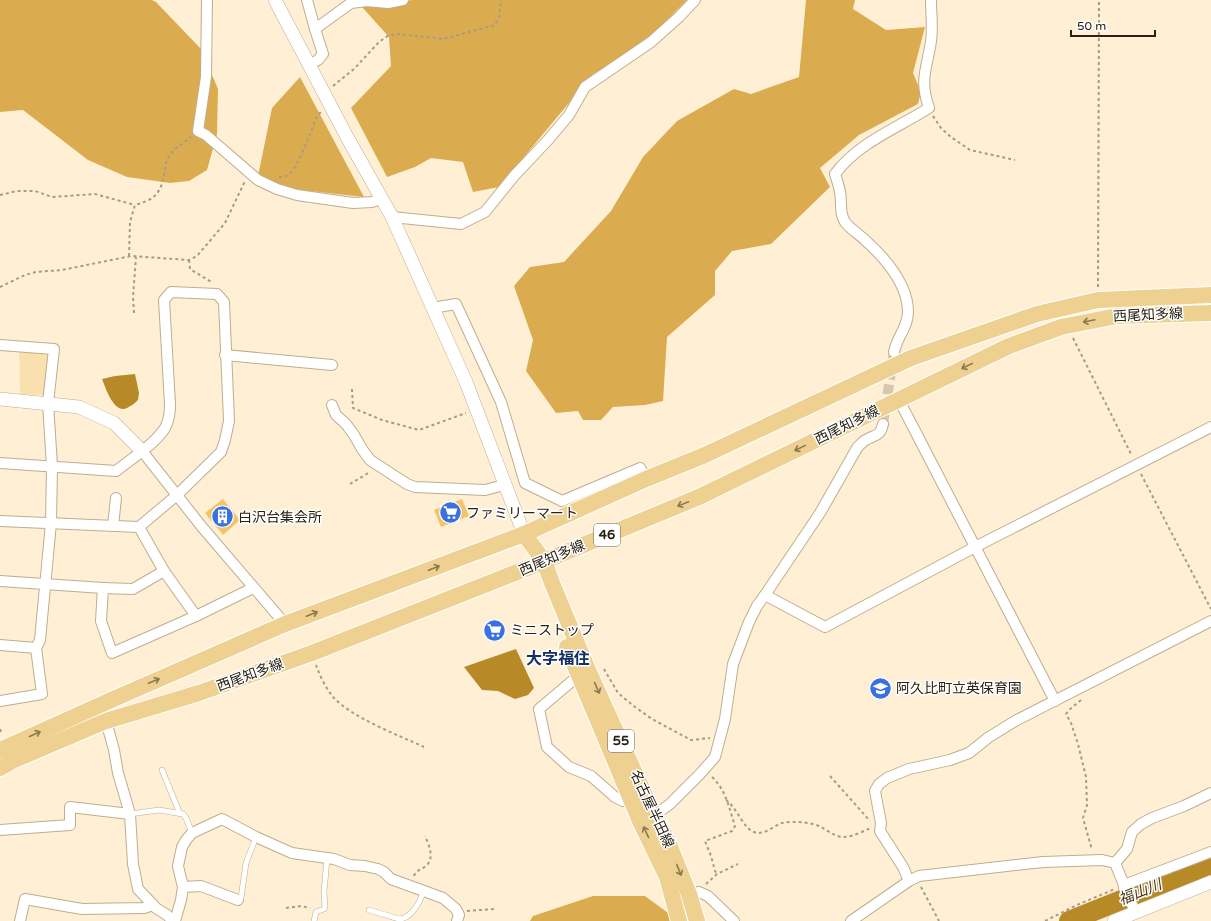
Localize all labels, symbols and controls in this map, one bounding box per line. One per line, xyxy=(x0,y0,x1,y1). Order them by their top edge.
scale bar xyxy=(1071,12,1155,38)
text: 50 m xyxy=(1077,19,1106,33)
street label: 西尾知多線 xyxy=(1113,305,1183,325)
one-way arrow xyxy=(1082,318,1095,326)
one-way arrow xyxy=(962,363,974,370)
street label: 西尾知多線 xyxy=(812,402,882,448)
one-way arrow xyxy=(795,445,807,452)
supermarket icon: ファミリーマート xyxy=(438,500,464,526)
one-way arrow xyxy=(677,501,689,508)
building icon: 白沢台集会所 xyxy=(210,504,236,530)
place label: ファミリーマート xyxy=(466,505,578,522)
place label: 白沢台集会所 xyxy=(238,509,322,526)
road number: 46 xyxy=(594,524,620,546)
street label: 西尾知多線 xyxy=(516,537,588,579)
one-way arrow xyxy=(428,564,440,572)
one-way arrow xyxy=(306,610,318,618)
supermarket icon: ミニストップ xyxy=(482,617,508,643)
place label: ミニストップ xyxy=(510,622,594,639)
district label: 大字福住 xyxy=(526,649,590,669)
street label: 西尾知多線 xyxy=(214,655,286,695)
school or university icon: 阿久比町立英保育園 xyxy=(867,675,893,701)
one-way arrow xyxy=(148,677,160,684)
place label: 阿久比町立英保育園 xyxy=(896,680,1022,697)
one-way arrow xyxy=(593,681,601,693)
one-way arrow xyxy=(29,730,41,737)
road number: 55 xyxy=(608,730,634,752)
street label: 名古屋半田線 xyxy=(627,767,677,851)
one-way arrow xyxy=(642,827,649,839)
one-way arrow xyxy=(676,863,684,875)
water label: 福山川 xyxy=(1116,874,1166,909)

